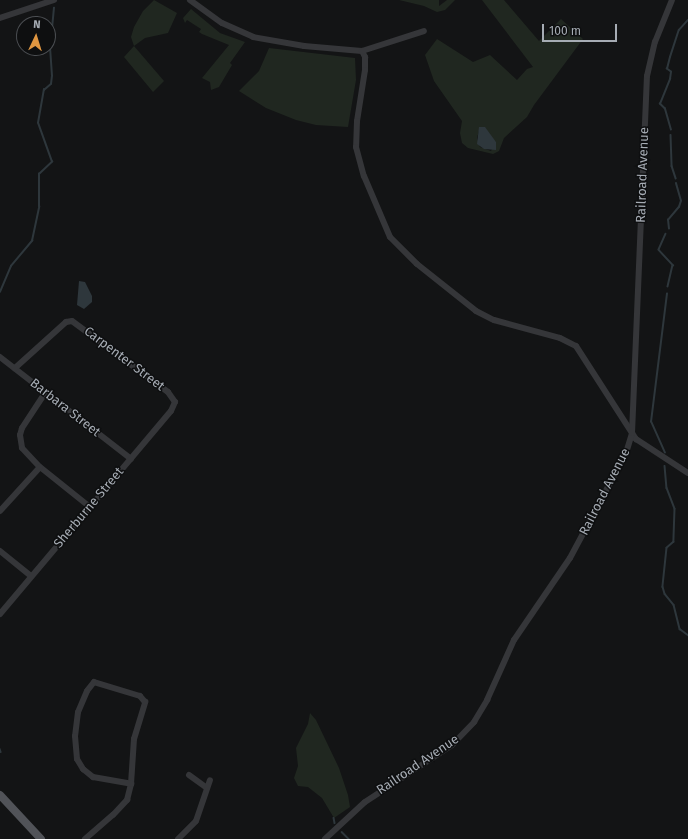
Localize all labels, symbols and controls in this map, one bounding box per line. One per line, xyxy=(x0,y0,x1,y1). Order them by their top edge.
north arrow xyxy=(16,16,56,56)
scale bar xyxy=(544,16,619,42)
text: N xyxy=(33,18,41,31)
text: 100 m xyxy=(549,24,581,38)
street label: Railroad Avenue xyxy=(634,127,652,223)
street label: Carpenter Street xyxy=(81,324,167,394)
street label: Barbara Street xyxy=(27,376,103,440)
street label: Railroad Avenue xyxy=(576,446,634,538)
street label: Sherburne Street xyxy=(51,464,127,552)
street label: Railroad Avenue xyxy=(374,732,462,798)

